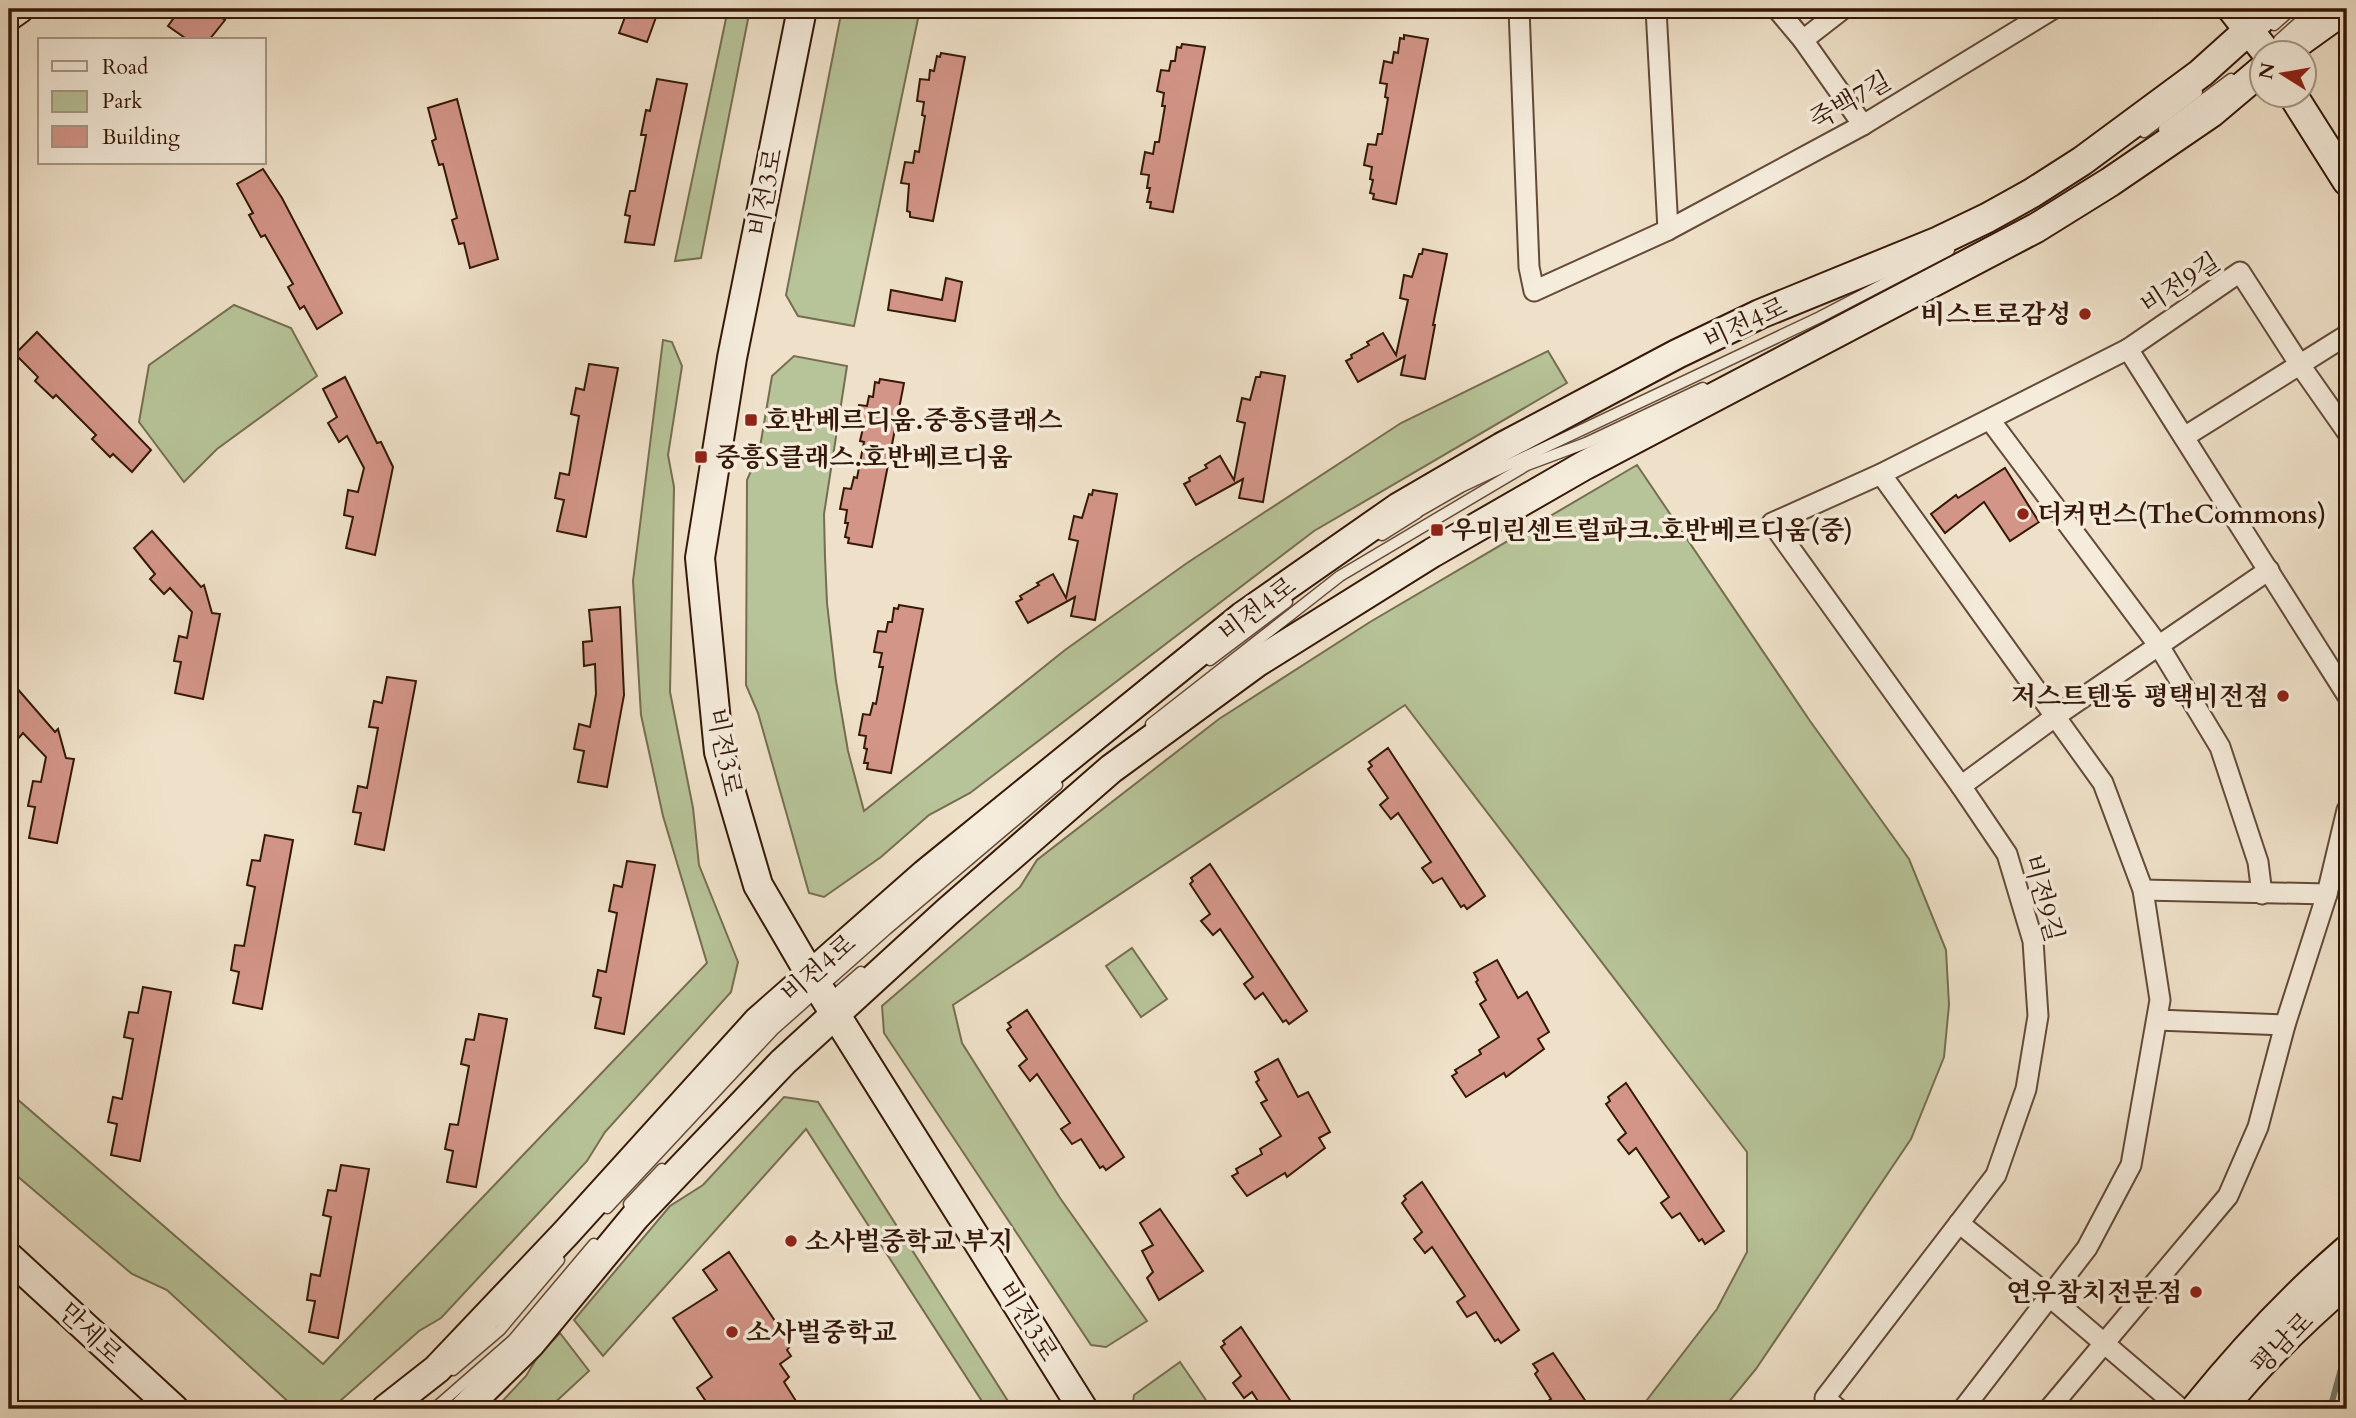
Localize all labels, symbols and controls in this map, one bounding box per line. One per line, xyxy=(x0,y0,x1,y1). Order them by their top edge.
legend xyxy=(38,38,266,164)
north arrow xyxy=(2248,38,2318,108)
text: Road xyxy=(102,53,148,82)
text: N xyxy=(2253,60,2282,82)
street label: 죽백7길 xyxy=(1803,63,1897,138)
text: Park xyxy=(102,87,143,116)
text: Building xyxy=(102,123,180,152)
street label: 비전3로 xyxy=(740,145,791,239)
street label: 비전9길 xyxy=(2134,245,2227,322)
street label: 비전4로 xyxy=(1698,289,1793,358)
place label: 비스트로감성 xyxy=(1920,297,2071,332)
marker: 비스트로감성 xyxy=(2077,306,2093,322)
place label: 호반베르디움.중흥S클래스 xyxy=(765,403,1063,438)
marker: 호반베르디움.중흥S클래스 xyxy=(743,412,759,428)
place label: 중흥S클래스.호반베르디움 xyxy=(715,440,1013,475)
marker: 중흥S클래스.호반베르디움 xyxy=(693,449,709,465)
place label: 더커먼스(TheCommons) xyxy=(2037,497,2326,532)
marker: 더커먼스(TheCommons) xyxy=(2015,506,2031,522)
place label: 우미린센트럴파크.호반베르디움(중) xyxy=(1451,513,1853,548)
marker: 우미린센트럴파크.호반베르디움(중) xyxy=(1429,522,1445,538)
street label: 비전4로 xyxy=(1211,569,1303,650)
place label: 저스트텐동 평택비전점 xyxy=(2011,679,2269,714)
marker: 저스트텐동 평택비전점 xyxy=(2275,688,2291,704)
street label: 비전3로 xyxy=(699,705,750,799)
street label: 비전9길 xyxy=(2015,851,2072,945)
street label: 비전4로 xyxy=(773,926,863,1011)
place label: 소사벌중학교 부지 xyxy=(805,1224,1013,1259)
marker: 소사벌중학교 부지 xyxy=(783,1233,799,1249)
street label: 비전3로 xyxy=(989,1274,1066,1368)
place label: 연우참치전문점 xyxy=(2006,1275,2182,1310)
marker: 연우참치전문점 xyxy=(2188,1284,2204,1300)
street label: 만세로 xyxy=(51,1295,130,1372)
street label: 평남로 xyxy=(2243,1304,2321,1382)
place label: 소사벌중학교 xyxy=(746,1315,897,1350)
marker: 소사벌중학교 xyxy=(724,1324,740,1340)

